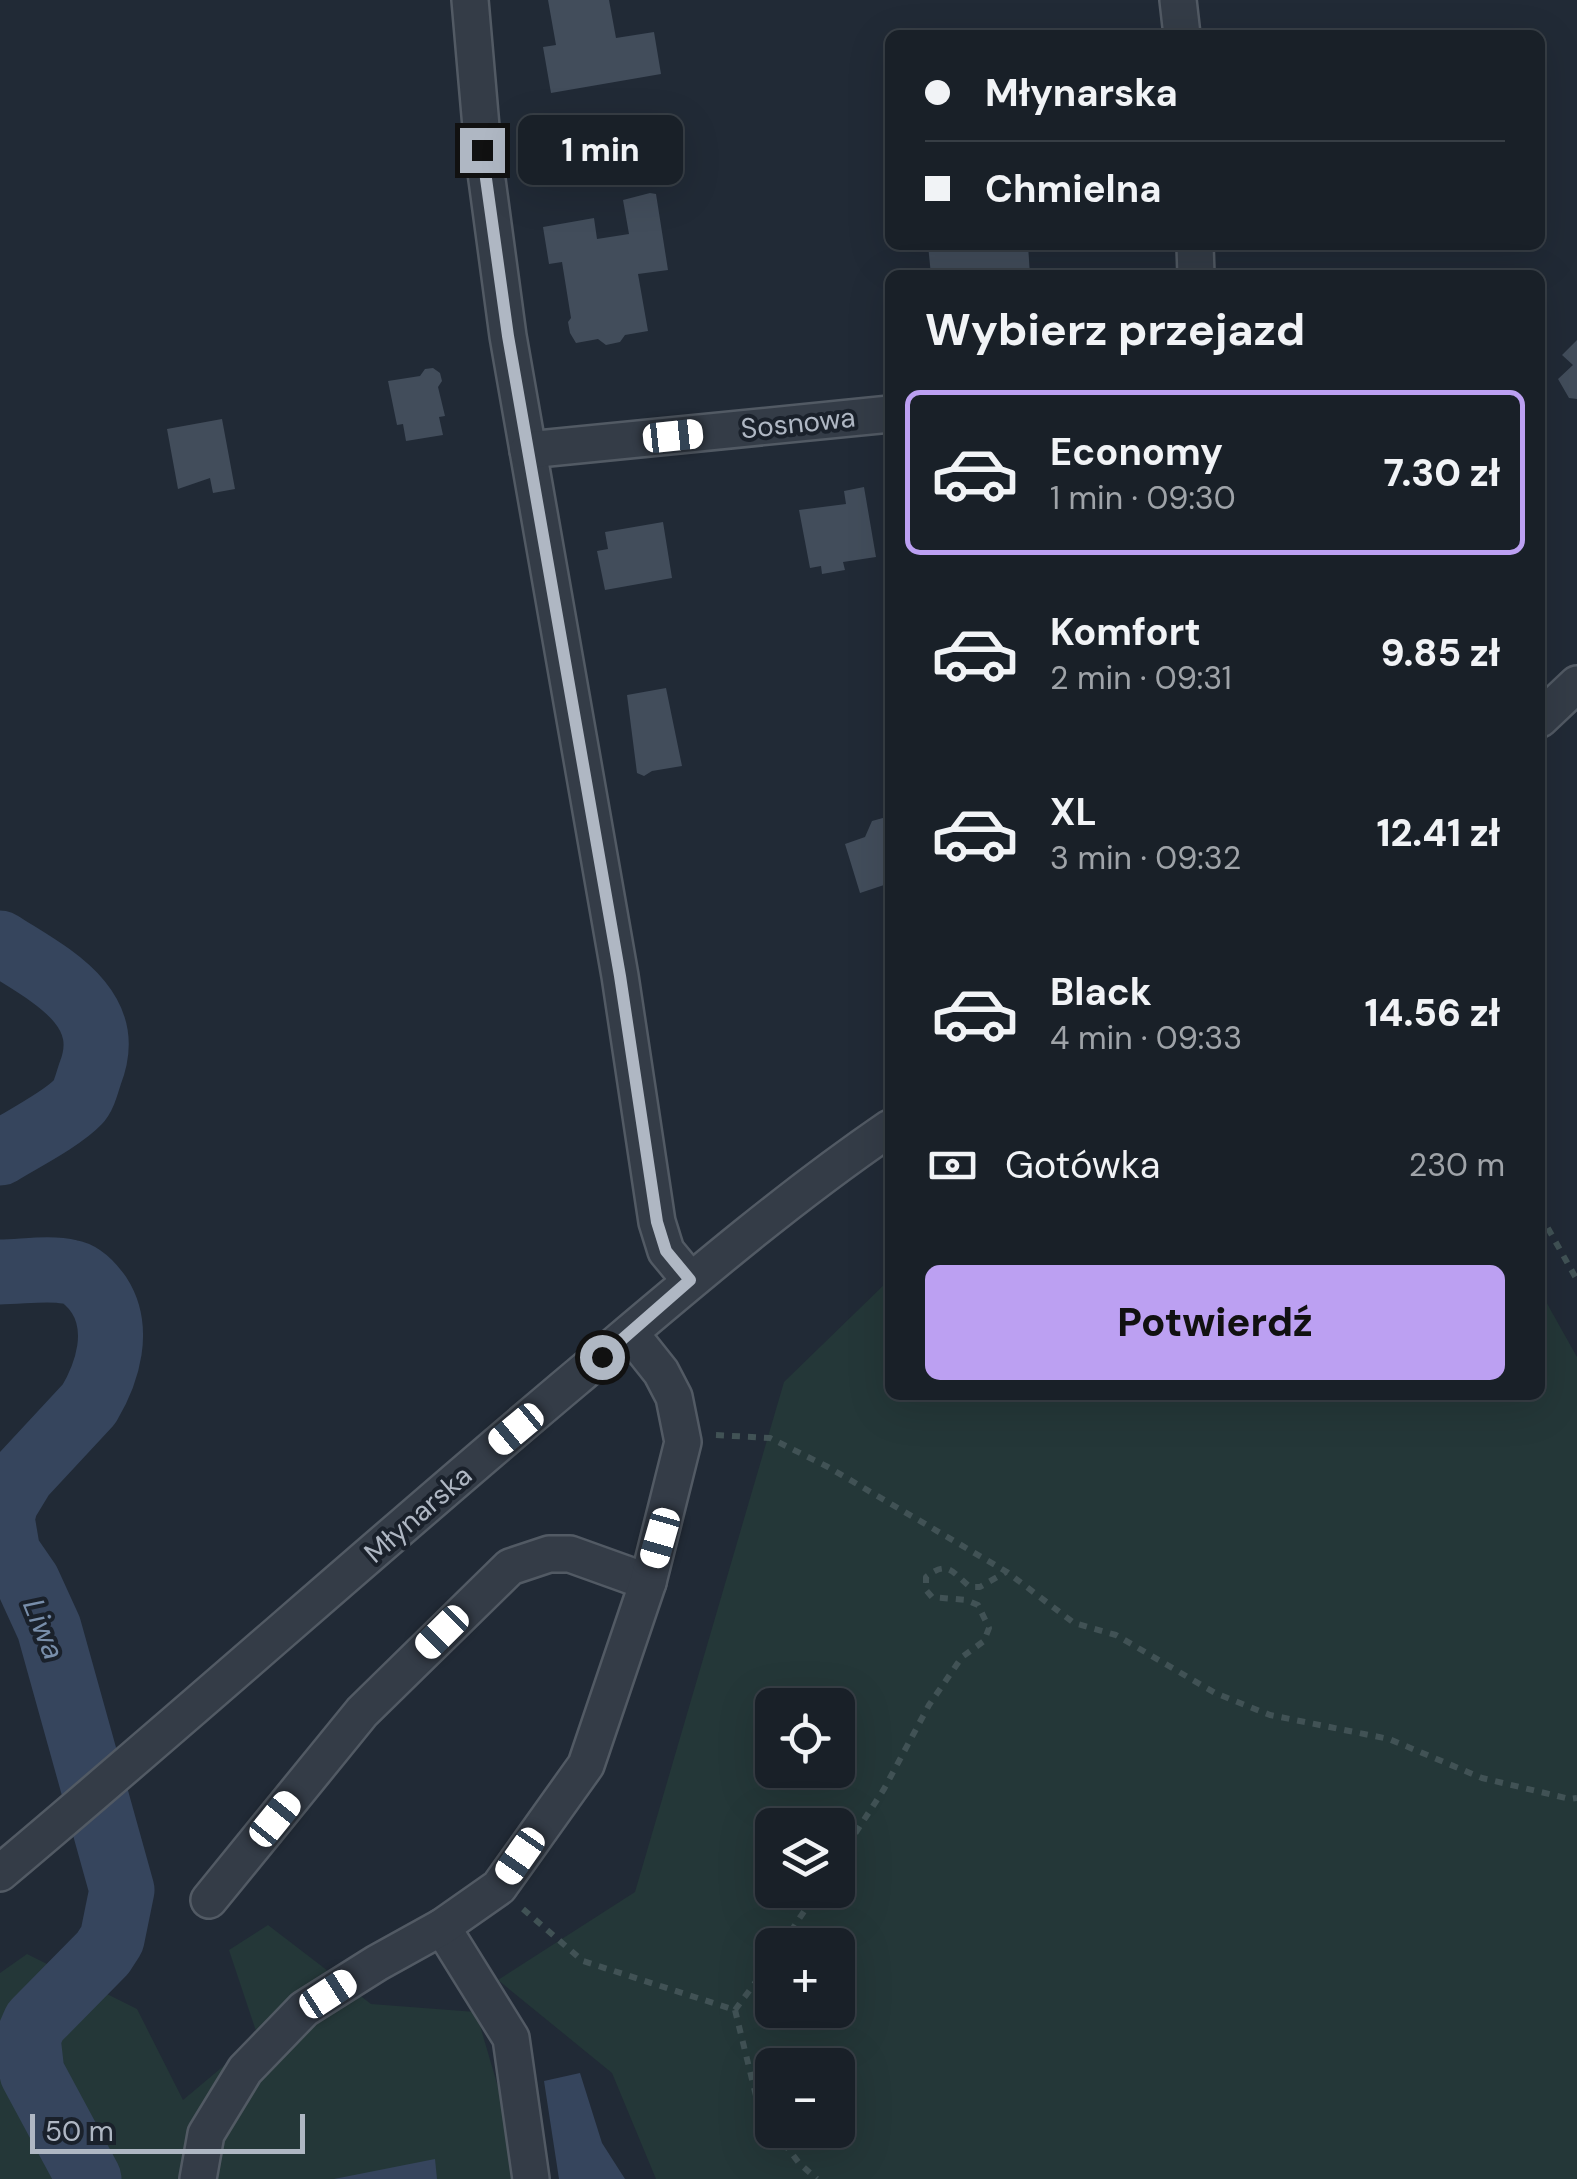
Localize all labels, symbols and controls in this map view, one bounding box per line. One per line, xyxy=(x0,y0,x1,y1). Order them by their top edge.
text: Młynarska xyxy=(985,68,1178,118)
callout: 1 min xyxy=(517,115,682,185)
route end xyxy=(460,128,505,173)
text: 1 min xyxy=(561,129,640,171)
text: Chmielna xyxy=(985,164,1161,214)
text: Wybierz przejazd xyxy=(925,300,1305,359)
street label: Sosnowa xyxy=(739,399,857,447)
car xyxy=(642,418,704,454)
text: Economy xyxy=(1050,427,1223,477)
icon: car xyxy=(930,428,1020,518)
text: 7.30 zł xyxy=(1383,448,1500,498)
text: 1 min · 09:30 xyxy=(1050,477,1236,519)
text: Komfort xyxy=(1050,607,1201,657)
icon: car xyxy=(930,608,1020,698)
text: 9.85 zł xyxy=(1380,628,1500,678)
text: 2 min · 09:31 xyxy=(1050,657,1232,699)
text: XL xyxy=(1050,787,1097,837)
icon: car xyxy=(930,788,1020,878)
text: 12.41 zł xyxy=(1376,808,1500,858)
text: 3 min · 09:32 xyxy=(1050,837,1241,879)
text: Black xyxy=(1050,967,1152,1017)
icon: car xyxy=(930,968,1020,1058)
text: 14.56 zł xyxy=(1365,988,1500,1038)
text: 4 min · 09:33 xyxy=(1050,1017,1242,1059)
icon: cash xyxy=(925,1138,980,1193)
text: Gotówka xyxy=(1005,1140,1160,1190)
text: 230 m xyxy=(1409,1144,1505,1186)
button: Potwierdź xyxy=(925,1265,1505,1380)
route start xyxy=(580,1335,625,1380)
car xyxy=(483,1398,549,1460)
street label: Młynarska xyxy=(356,1457,480,1571)
car xyxy=(637,1505,683,1571)
water label: Liwa xyxy=(14,1593,74,1665)
car xyxy=(410,1600,474,1664)
map controls xyxy=(755,1688,855,2148)
button: locate xyxy=(755,1688,855,1788)
car xyxy=(244,1786,306,1852)
button: layers xyxy=(755,1808,855,1908)
car xyxy=(491,1823,549,1889)
button: + xyxy=(755,1928,855,2028)
car xyxy=(295,1965,361,2023)
button: − xyxy=(755,2048,855,2148)
scale bar xyxy=(30,2109,305,2154)
text: 50 m xyxy=(45,2113,114,2150)

